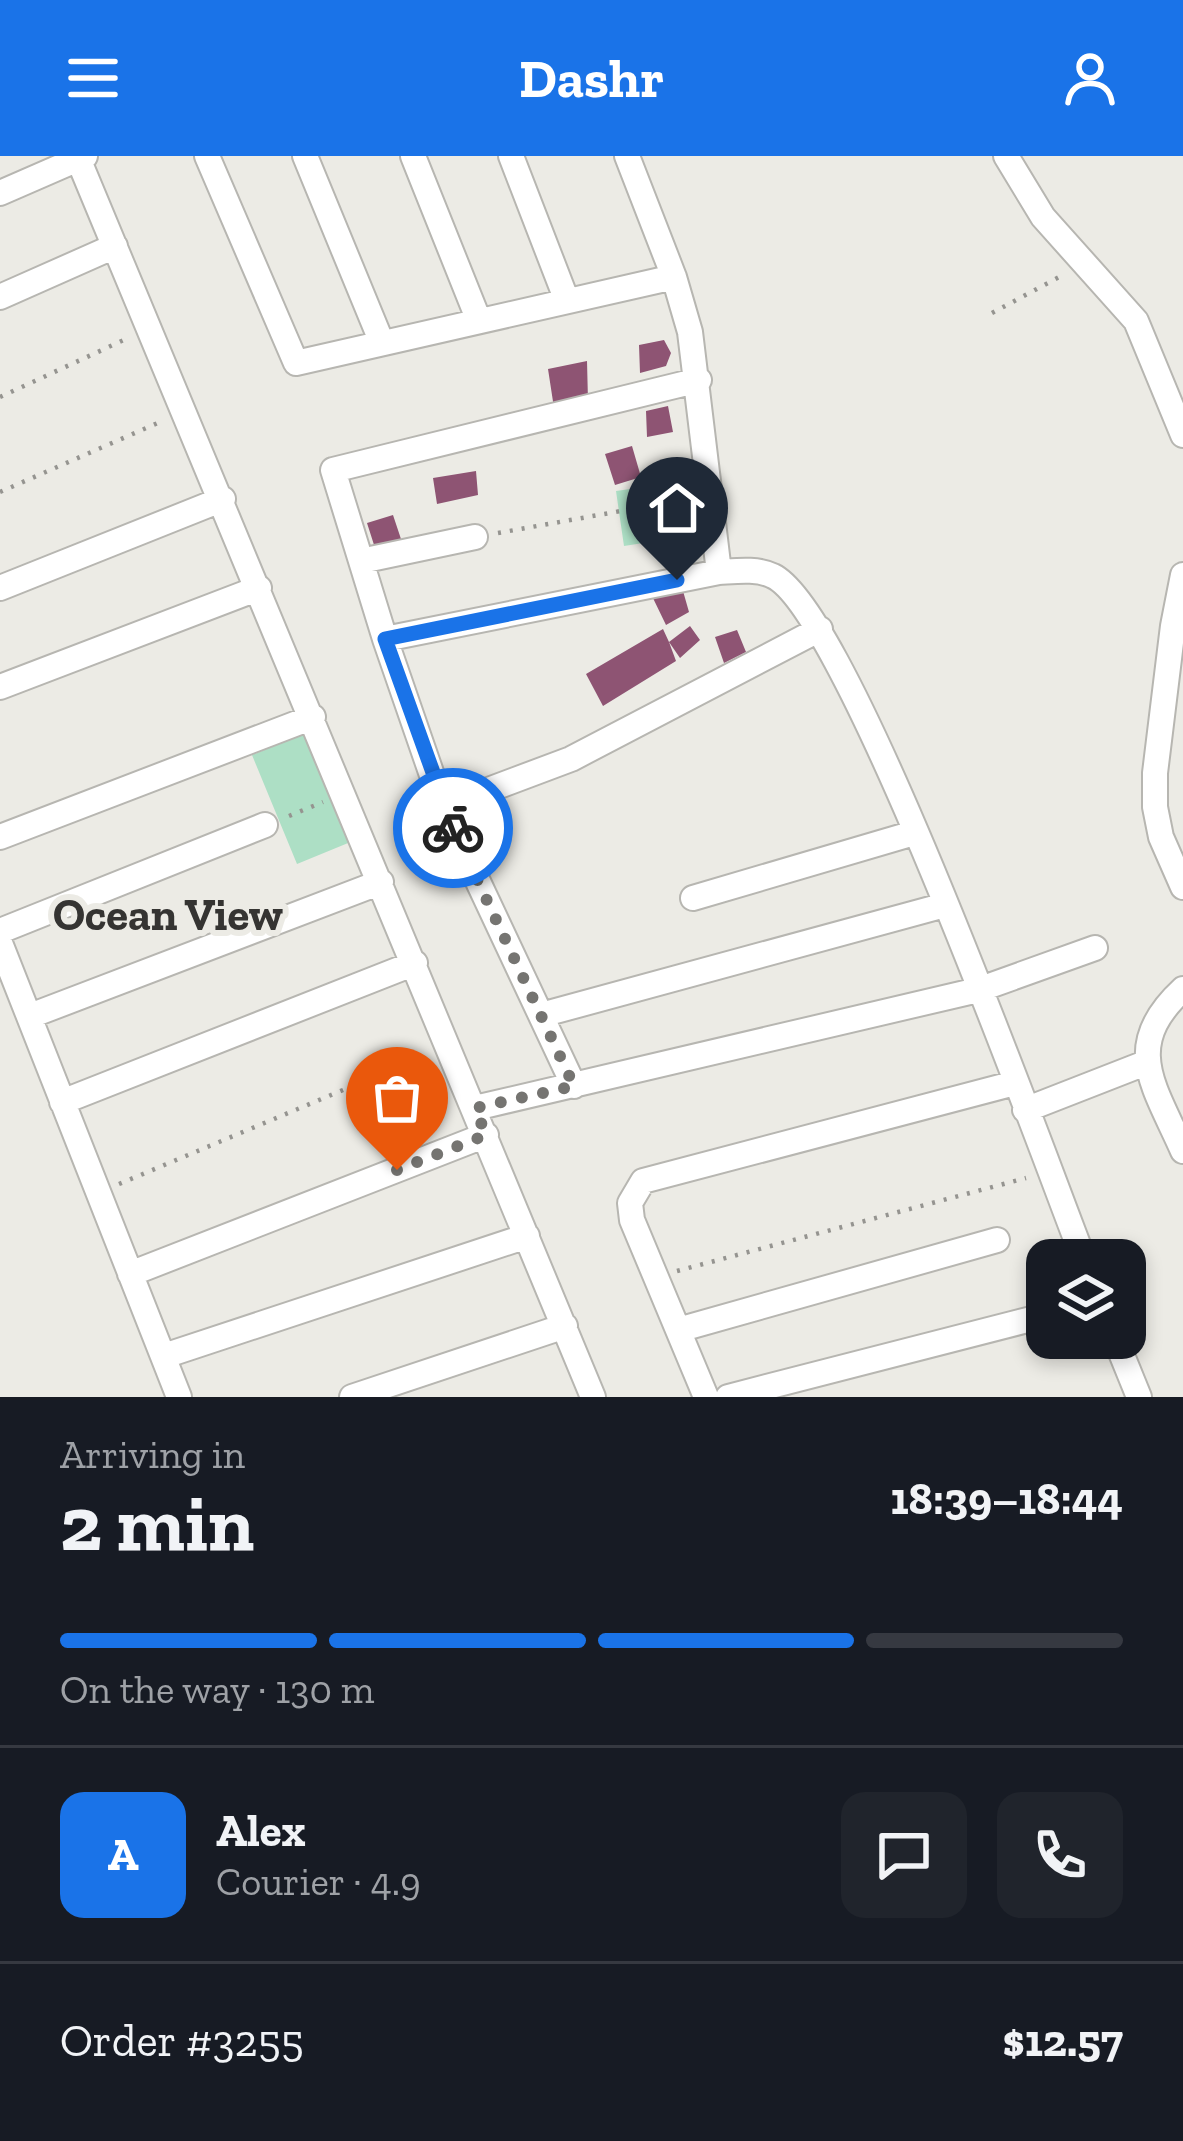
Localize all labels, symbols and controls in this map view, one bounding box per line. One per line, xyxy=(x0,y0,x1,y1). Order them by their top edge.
icon: menu xyxy=(60,45,126,111)
icon: person xyxy=(1057,45,1123,111)
text: Dashr xyxy=(519,46,664,111)
pin xyxy=(626,457,728,580)
icon: home xyxy=(644,475,710,541)
courier xyxy=(393,768,513,888)
icon: bike xyxy=(420,795,486,861)
district label: Ocean View xyxy=(53,888,283,942)
pin xyxy=(346,1047,448,1170)
icon: bag xyxy=(364,1065,430,1131)
map controls xyxy=(1026,1239,1146,1359)
button: layers xyxy=(1026,1239,1146,1359)
text: Arriving in xyxy=(60,1431,245,1478)
text: 18:39–18:44 xyxy=(890,1472,1123,1526)
text: 2 min xyxy=(60,1476,254,1570)
text: On the way · 130 m xyxy=(60,1666,374,1713)
button: chat xyxy=(841,1792,967,1918)
button: phone xyxy=(997,1792,1123,1918)
text: Alex xyxy=(216,1804,306,1858)
text: A xyxy=(108,1828,138,1882)
text: Courier · 4.9 xyxy=(216,1858,421,1905)
text: Order #3255 xyxy=(60,2014,304,2068)
text: $12.57 xyxy=(1003,2014,1123,2068)

